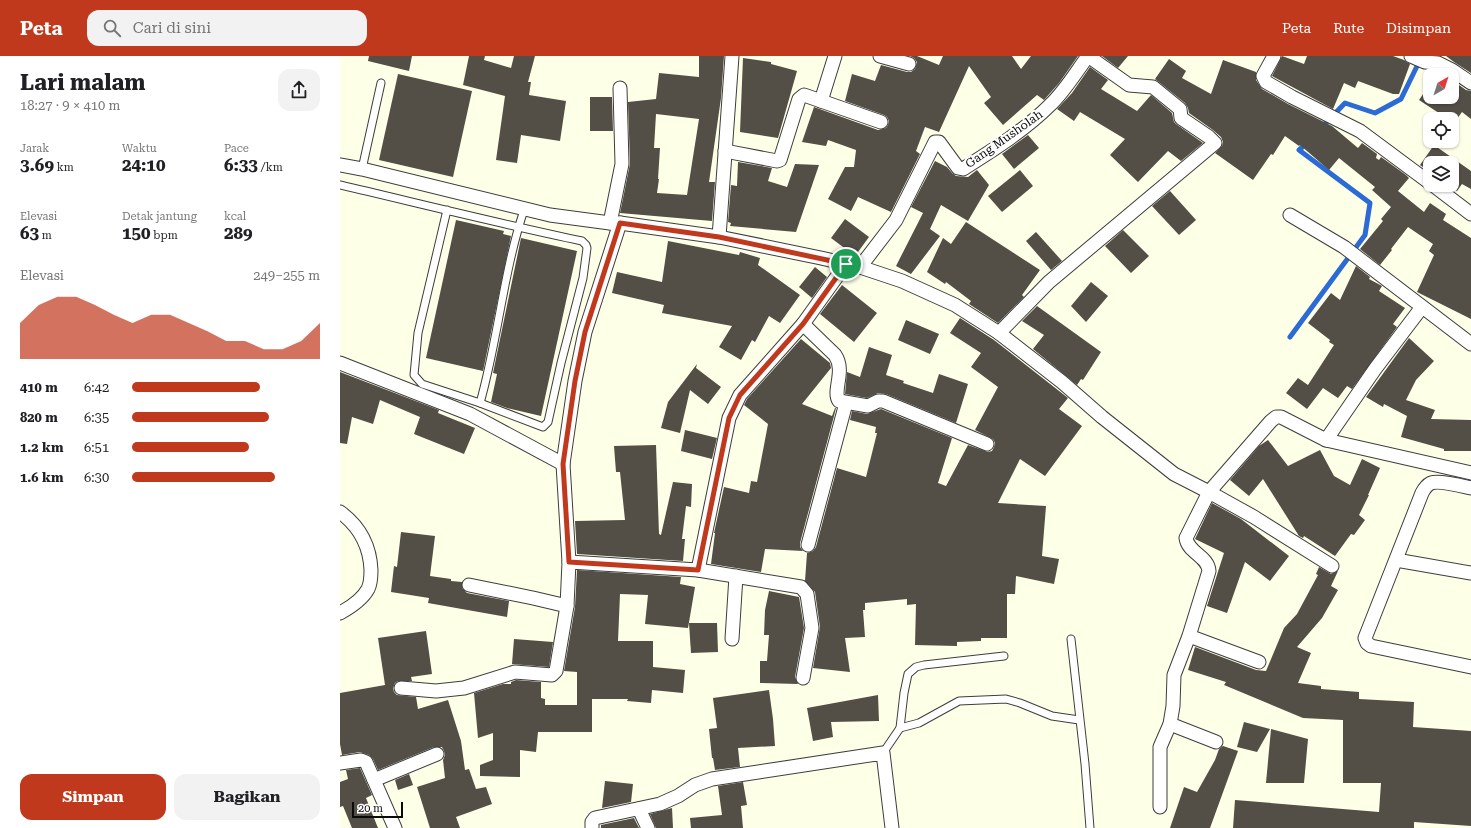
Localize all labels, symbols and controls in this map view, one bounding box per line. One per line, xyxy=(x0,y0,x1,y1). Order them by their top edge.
search box xyxy=(87,10,367,46)
text: Peta xyxy=(20,17,63,40)
icon: search xyxy=(101,17,123,39)
text: Cari di sini xyxy=(133,19,211,37)
text: Peta xyxy=(1282,20,1311,36)
text: Rute xyxy=(1333,20,1364,36)
text: Disimpan xyxy=(1386,20,1451,36)
north arrow xyxy=(1423,68,1459,104)
map controls xyxy=(1423,68,1459,192)
button: share xyxy=(278,69,320,111)
text: Lari malam xyxy=(20,70,146,95)
text: 18:27 · 9 × 410 m xyxy=(20,98,120,113)
street label: Gang Musholah xyxy=(963,107,1046,171)
button: locate xyxy=(1423,112,1459,148)
text: Jarak xyxy=(20,142,49,155)
text: Waktu xyxy=(122,142,157,155)
text: Pace xyxy=(224,142,249,155)
text: 3.69 xyxy=(20,155,54,175)
text: 24:10 xyxy=(122,155,165,175)
text: 6:33 xyxy=(224,155,258,175)
button: layers xyxy=(1423,156,1459,192)
text: km xyxy=(54,161,74,174)
text: /km xyxy=(258,161,283,174)
text: Elevasi xyxy=(20,210,57,223)
text: Detak jantung xyxy=(122,210,197,223)
text: kcal xyxy=(224,210,246,223)
text: 63 xyxy=(20,223,39,243)
text: 150 xyxy=(122,223,151,243)
text: 289 xyxy=(224,223,253,243)
text: m xyxy=(39,229,52,242)
text: bpm xyxy=(151,229,178,242)
pin xyxy=(829,247,863,281)
icon: arrive xyxy=(835,253,857,275)
text: Elevasi xyxy=(20,268,64,283)
text: 249–255 m xyxy=(253,268,320,283)
text: 410 m xyxy=(20,380,58,395)
text: 6:42 xyxy=(84,380,109,395)
text: 820 m xyxy=(20,410,58,425)
text: 6:35 xyxy=(84,410,109,425)
text: 1.2 km xyxy=(20,440,63,455)
text: 6:51 xyxy=(84,440,109,455)
text: 1.6 km xyxy=(20,470,63,485)
text: 6:30 xyxy=(84,470,109,485)
button: Simpan xyxy=(20,774,166,820)
button: Bagikan xyxy=(174,774,320,820)
scale bar xyxy=(352,800,403,819)
text: 20 m xyxy=(358,802,383,815)

